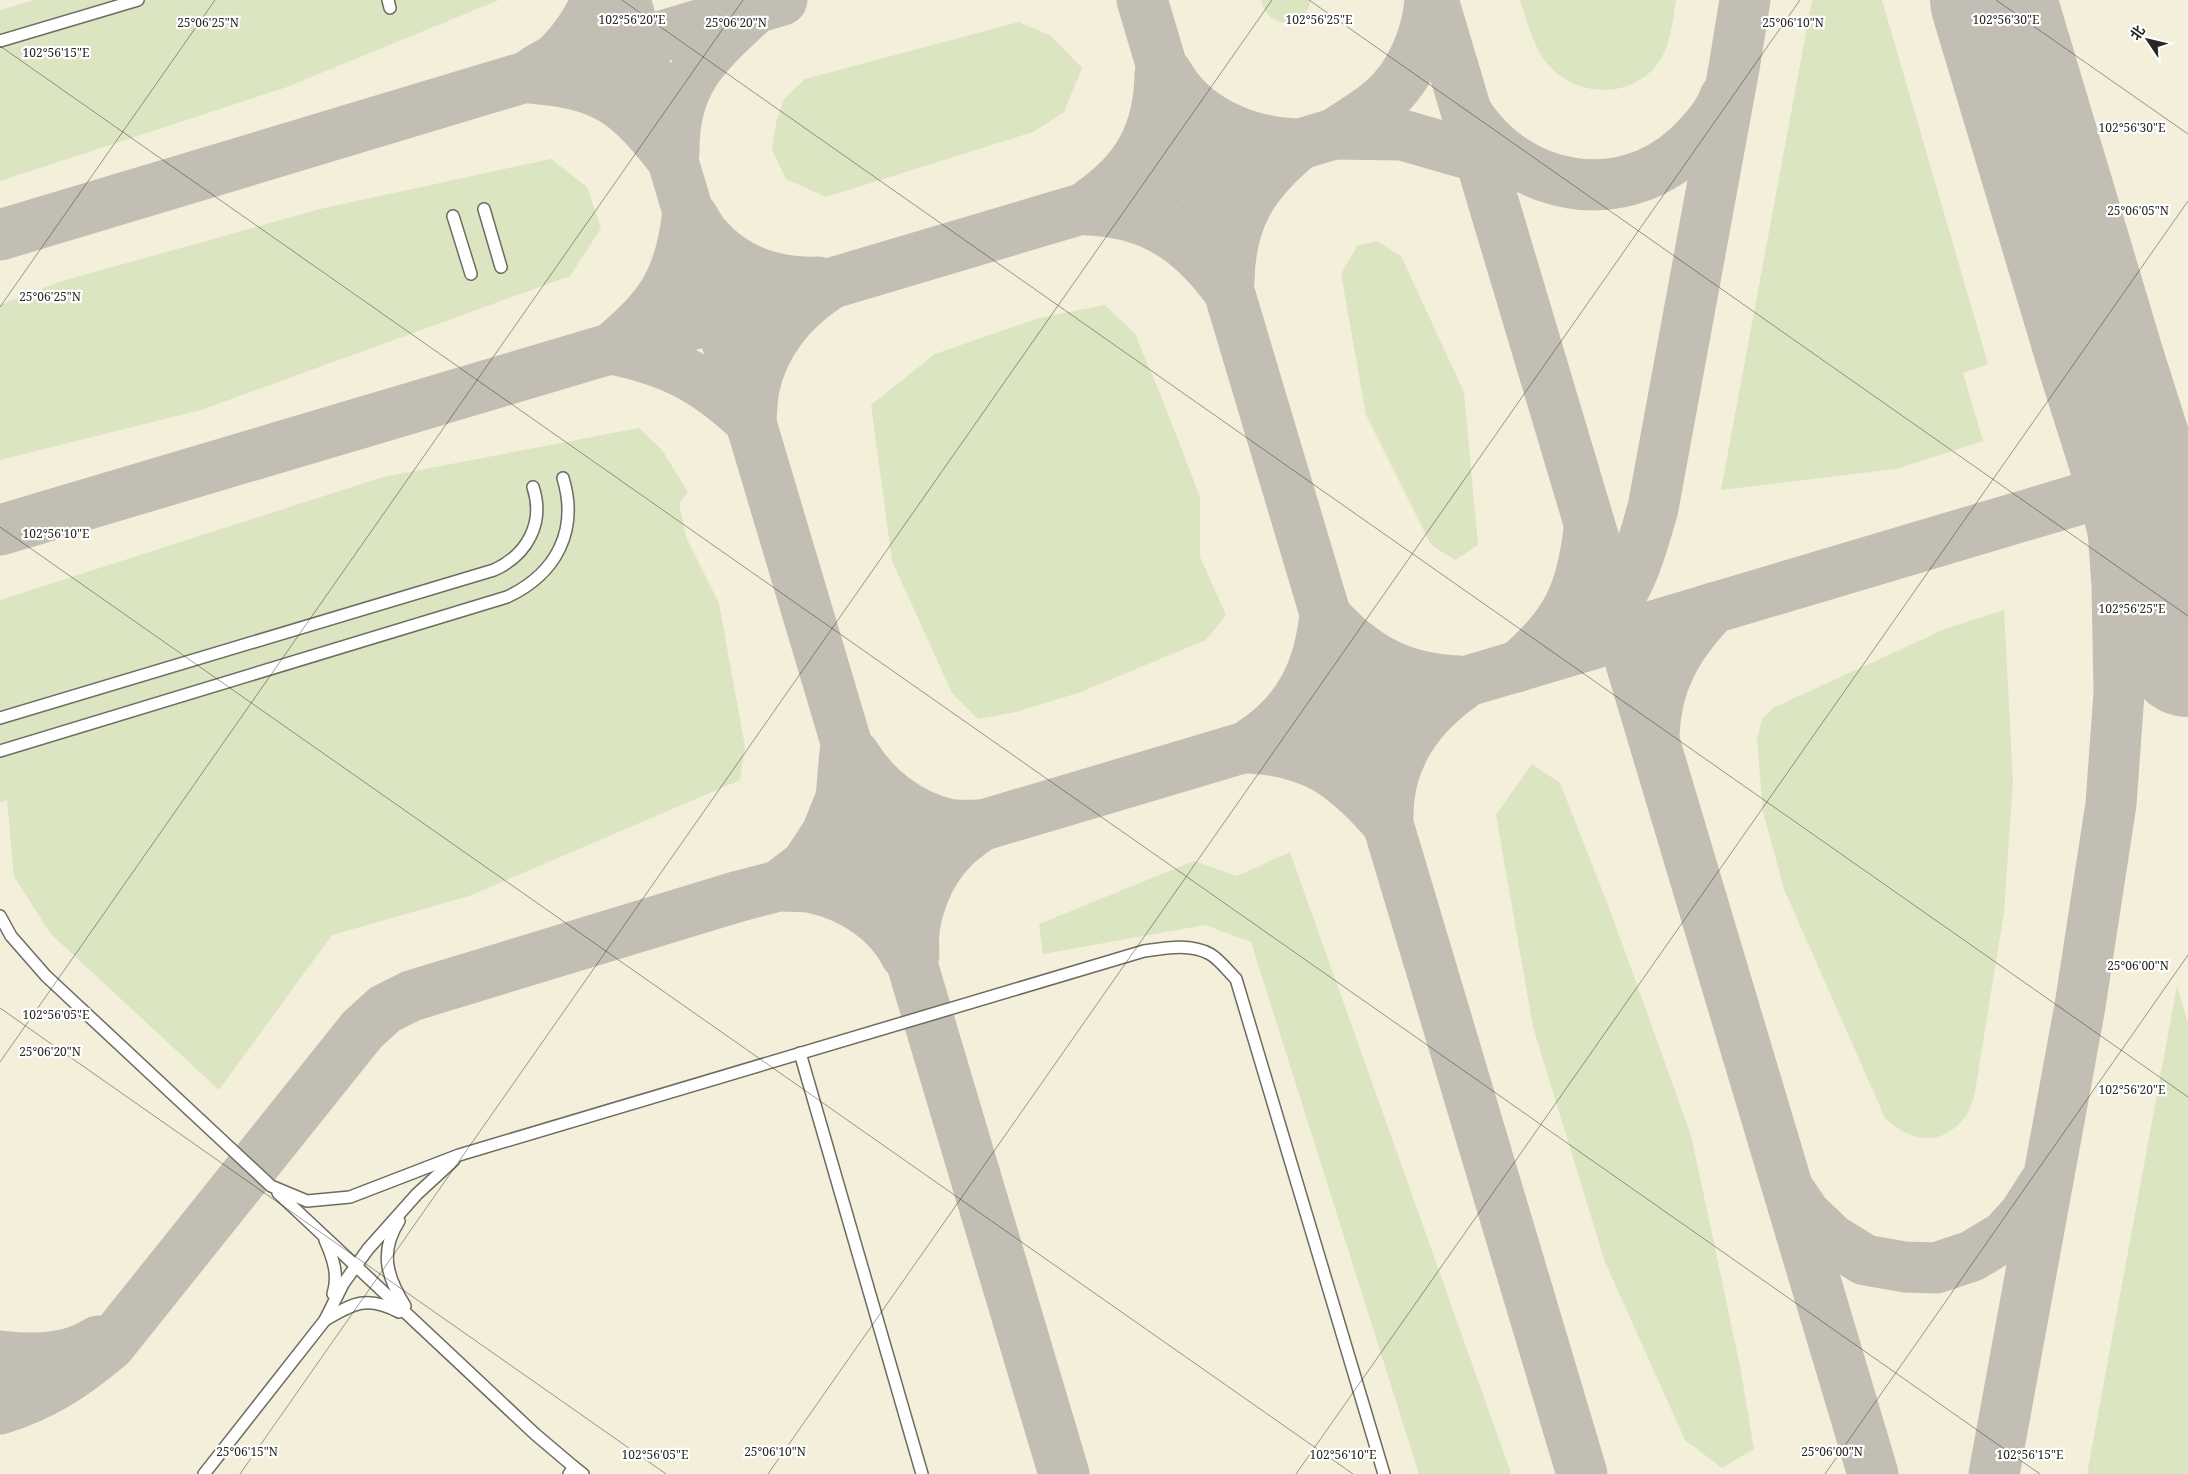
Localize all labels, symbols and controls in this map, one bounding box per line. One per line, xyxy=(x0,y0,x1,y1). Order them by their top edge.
text: 102°56'20"E xyxy=(599,11,665,28)
text: 102°56'25"E xyxy=(1286,11,1352,28)
text: 102°56'30"E xyxy=(1973,11,2039,28)
text: 25°06'25"N xyxy=(177,14,239,31)
text: 25°06'20"N xyxy=(705,14,767,31)
text: 25°06'10"N xyxy=(1762,14,1824,31)
north arrow xyxy=(2123,15,2173,65)
text: 北 xyxy=(2125,21,2149,43)
text: 102°56'15"E xyxy=(23,44,89,61)
text: 102°56'30"E xyxy=(2099,119,2165,136)
text: 25°06'05"N xyxy=(2107,202,2169,219)
text: 25°06'25"N xyxy=(19,288,81,305)
text: 102°56'10"E xyxy=(23,525,89,542)
text: 102°56'25"E xyxy=(2099,600,2165,617)
text: 25°06'00"N xyxy=(2107,957,2169,974)
text: 102°56'05"E xyxy=(23,1006,89,1023)
text: 25°06'20"N xyxy=(19,1043,81,1060)
text: 102°56'20"E xyxy=(2099,1081,2165,1098)
text: 25°06'15"N xyxy=(216,1443,278,1460)
text: 25°06'10"N xyxy=(744,1443,806,1460)
text: 25°06'00"N xyxy=(1801,1443,1863,1460)
text: 102°56'05"E xyxy=(622,1446,688,1463)
text: 102°56'10"E xyxy=(1310,1446,1376,1463)
text: 102°56'15"E xyxy=(1997,1446,2063,1463)

